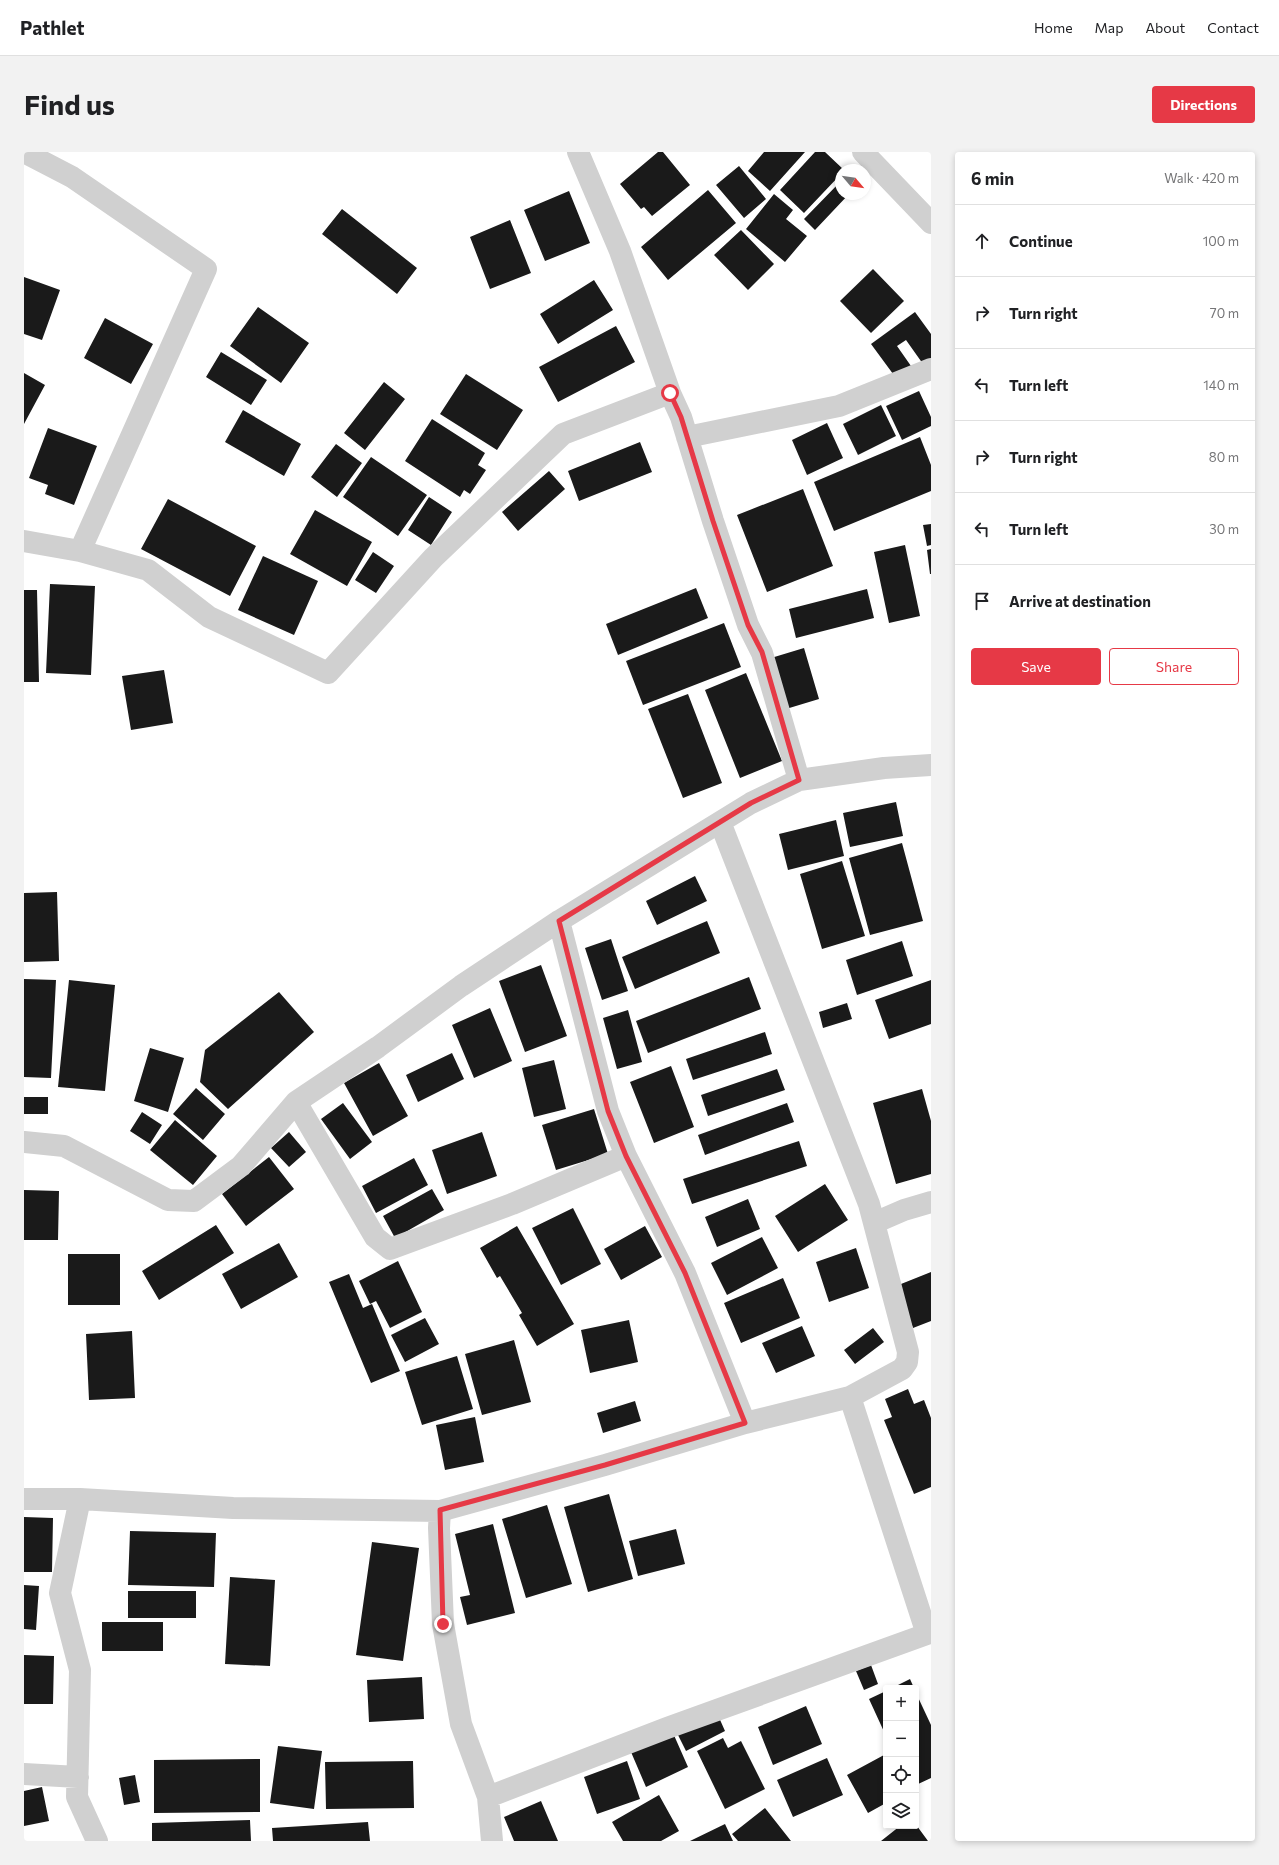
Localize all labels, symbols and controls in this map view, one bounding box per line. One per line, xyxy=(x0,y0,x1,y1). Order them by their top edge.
text: Pathlet xyxy=(20,16,85,39)
text: Home xyxy=(1034,19,1073,36)
text: Map xyxy=(1095,19,1123,36)
text: About xyxy=(1145,19,1185,36)
text: Contact xyxy=(1207,19,1259,36)
button: Directions xyxy=(1152,86,1255,123)
text: Find us xyxy=(24,87,115,121)
north arrow xyxy=(835,164,871,200)
text: 6 min xyxy=(971,168,1014,189)
text: Walk · 420 m xyxy=(1164,170,1239,186)
icon: ahead xyxy=(971,230,993,252)
text: Continue xyxy=(1009,232,1073,250)
text: 100 m xyxy=(1203,233,1239,249)
icon: right xyxy=(971,302,993,324)
text: Turn right xyxy=(1009,304,1078,322)
text: 70 m xyxy=(1210,305,1239,321)
icon: left xyxy=(971,374,993,396)
text: Turn left xyxy=(1009,376,1068,394)
text: 140 m xyxy=(1203,377,1239,393)
route start xyxy=(661,384,679,402)
icon: right xyxy=(971,446,993,468)
text: Turn right xyxy=(1009,448,1078,466)
text: 80 m xyxy=(1209,449,1239,465)
icon: left xyxy=(971,518,993,540)
text: Turn left xyxy=(1009,520,1068,538)
text: 30 m xyxy=(1209,521,1239,537)
icon: arrive xyxy=(971,590,993,612)
text: Arrive at destination xyxy=(1009,592,1151,610)
button: Save xyxy=(971,648,1101,685)
button: Share xyxy=(1109,648,1239,685)
route end xyxy=(434,1615,452,1633)
map controls xyxy=(883,1685,919,1829)
button: + xyxy=(883,1685,919,1721)
button: − xyxy=(883,1721,919,1757)
button: locate xyxy=(883,1757,919,1793)
button: layers xyxy=(883,1793,919,1829)

